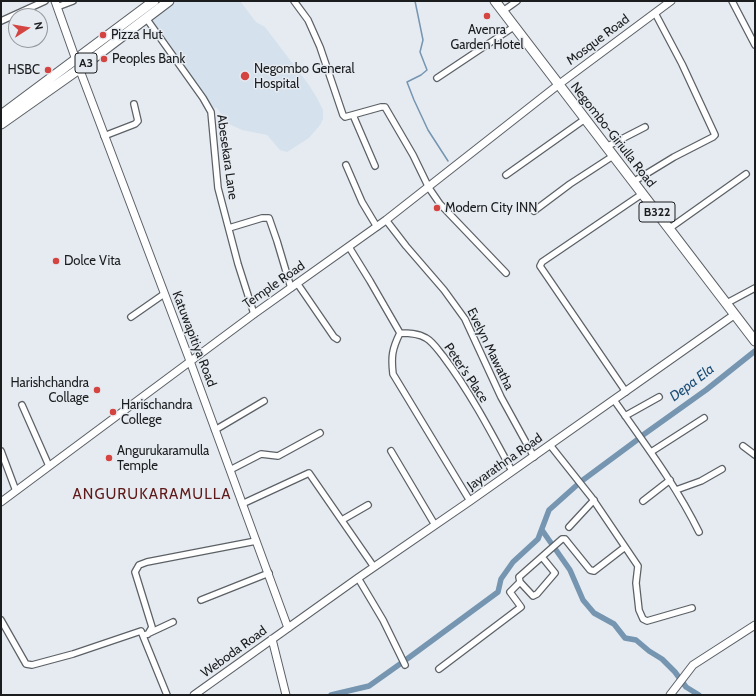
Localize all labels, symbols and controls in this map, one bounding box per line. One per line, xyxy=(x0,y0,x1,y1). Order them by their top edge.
north arrow xyxy=(8,8,48,48)
marker: Avenra Garden Hotel xyxy=(482,11,492,21)
street label: Mosque Road xyxy=(563,11,633,69)
text: N xyxy=(31,20,46,31)
place label: Avenra Garden Hotel xyxy=(450,22,524,53)
place label: Pizza Hut xyxy=(111,27,163,43)
marker: Pizza Hut xyxy=(98,30,108,40)
place label: Peoples Bank xyxy=(112,51,185,67)
road number: A3 xyxy=(75,53,97,73)
marker: Peoples Bank xyxy=(99,54,109,64)
place label: Negombo General Hospital xyxy=(254,61,355,92)
place label: HSBC xyxy=(7,62,40,78)
marker: HSBC xyxy=(43,65,53,75)
marker: Negombo General Hospital xyxy=(239,70,251,82)
street label: Negombo-Giriulla Road xyxy=(567,79,659,191)
street label: Abesekara Lane xyxy=(213,113,241,201)
place label: Modern City INN xyxy=(445,200,537,216)
road number: B322 xyxy=(639,202,675,222)
marker: Modern City INN xyxy=(432,203,442,213)
place label: Dolce Vita xyxy=(64,253,121,269)
marker: Dolce Vita xyxy=(51,256,61,266)
street label: Temple Road xyxy=(240,258,308,312)
street label: Katuwapitiya Road xyxy=(169,289,219,389)
street label: Evelyn Mawatha xyxy=(463,305,517,393)
street label: Peter's Place xyxy=(440,340,492,406)
water label: Depa Ela xyxy=(666,361,718,405)
place label: Harishchandra Collage xyxy=(10,375,89,406)
marker: Harishchandra Collage xyxy=(92,385,102,395)
place label: Harischandra College xyxy=(121,397,192,428)
marker: Harischandra College xyxy=(108,407,118,417)
street label: Jayarathna Road xyxy=(464,430,546,494)
place label: Angurukaramulla Temple xyxy=(117,443,209,474)
marker: Angurukaramulla Temple xyxy=(104,453,114,463)
district label: ANGURUKARAMULLA xyxy=(73,486,231,504)
street label: Weboda Road xyxy=(198,623,270,681)

